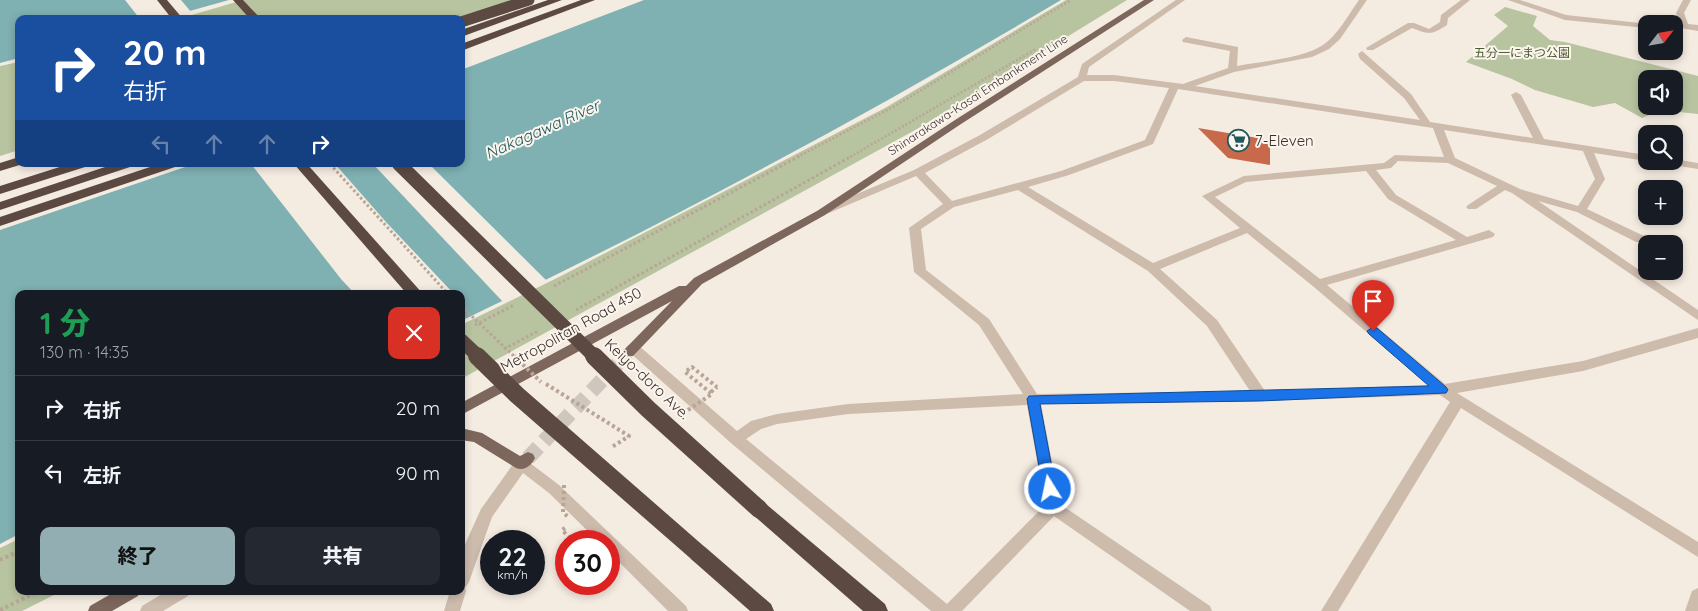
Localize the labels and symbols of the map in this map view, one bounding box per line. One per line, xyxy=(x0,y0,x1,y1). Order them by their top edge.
north arrow xyxy=(1638,15,1682,60)
street label: Shinarakawa-Kasai Embankment Line xyxy=(885,31,1071,158)
park label: 五分一にまつ公園 xyxy=(1474,45,1570,60)
water label: Nakagawa River xyxy=(482,94,604,163)
supermarket icon: 7-Eleven xyxy=(1227,129,1251,153)
place label: 7-Eleven xyxy=(1255,131,1314,150)
pin xyxy=(1352,280,1394,331)
street label: Metropolitan Road 450 xyxy=(497,283,645,376)
street label: Keiyo-doro Ave. xyxy=(601,334,694,423)
position arrow xyxy=(1023,462,1075,514)
speed limit sign: 30 xyxy=(555,530,620,595)

